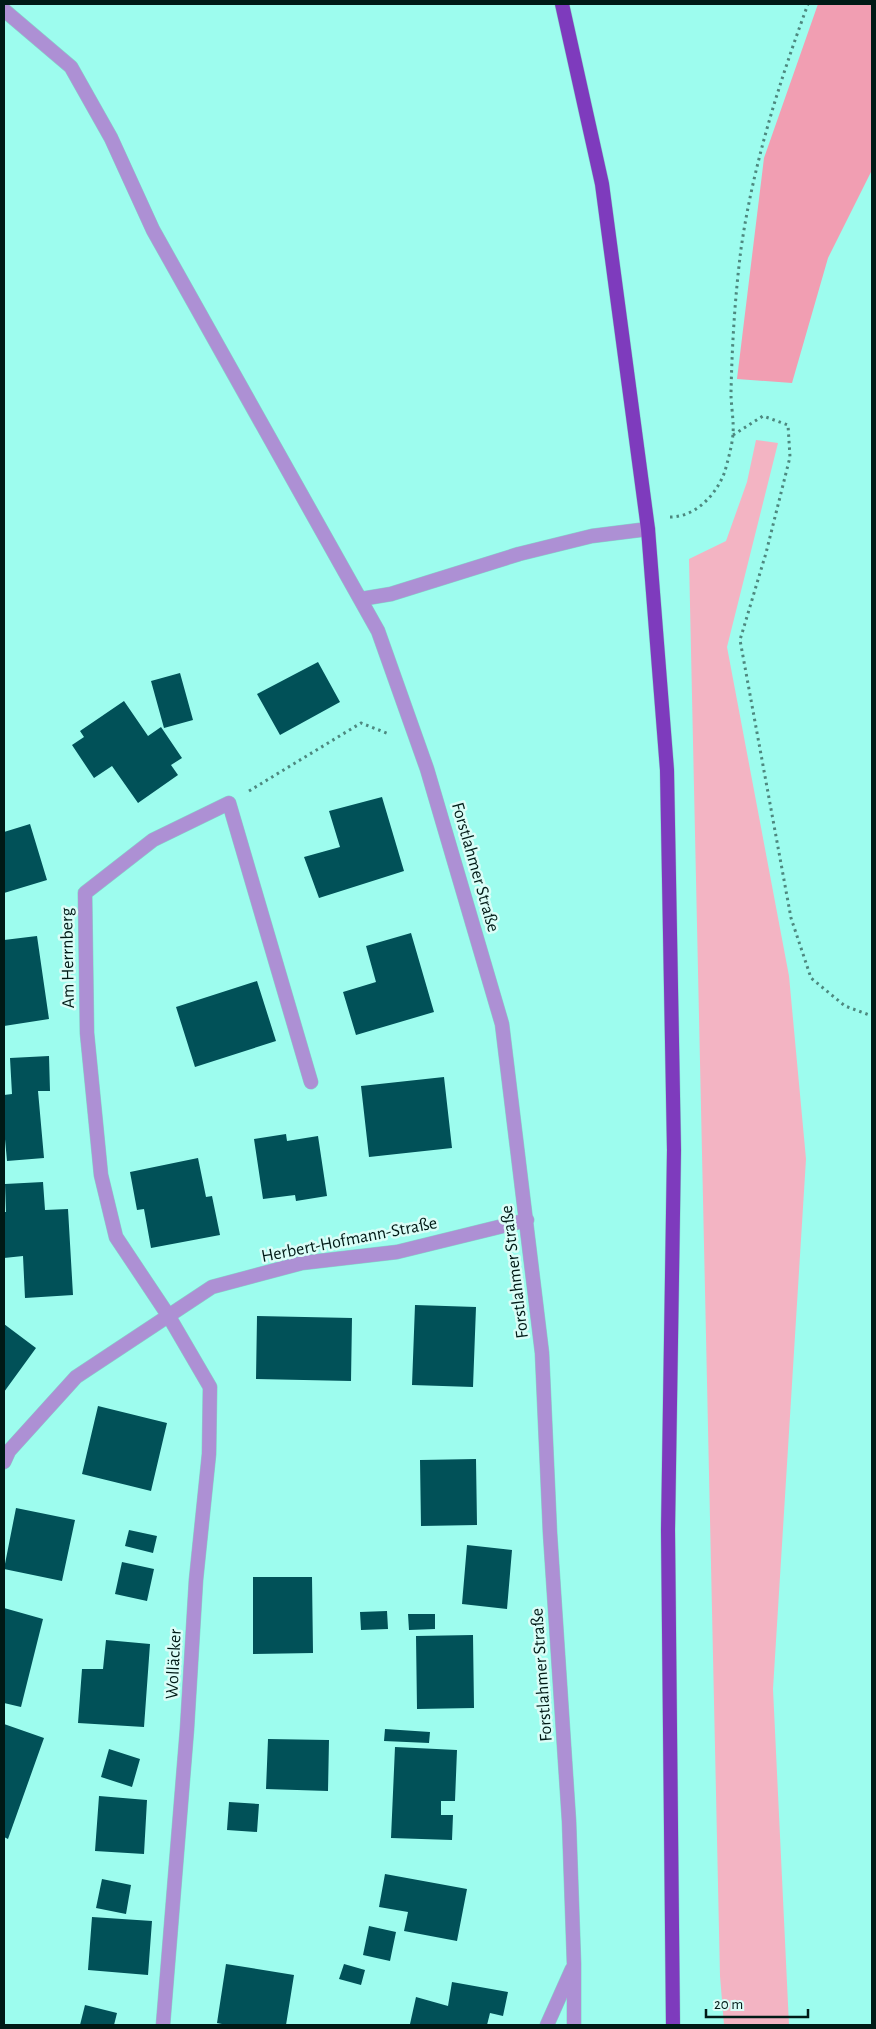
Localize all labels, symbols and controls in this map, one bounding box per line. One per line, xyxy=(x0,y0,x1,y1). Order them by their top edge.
street label: Forstlahmer Straße xyxy=(448,800,502,934)
street label: Am Herrnberg xyxy=(58,907,78,1009)
street label: Forstlahmer Straße xyxy=(498,1204,532,1339)
street label: Herbert-Hofmann-Straße xyxy=(260,1214,439,1266)
street label: Forstlahmer Straße xyxy=(528,1608,556,1742)
street label: Wolläcker xyxy=(163,1628,185,1700)
scale bar xyxy=(706,1986,808,2018)
text: 20 m xyxy=(714,1997,743,2012)

